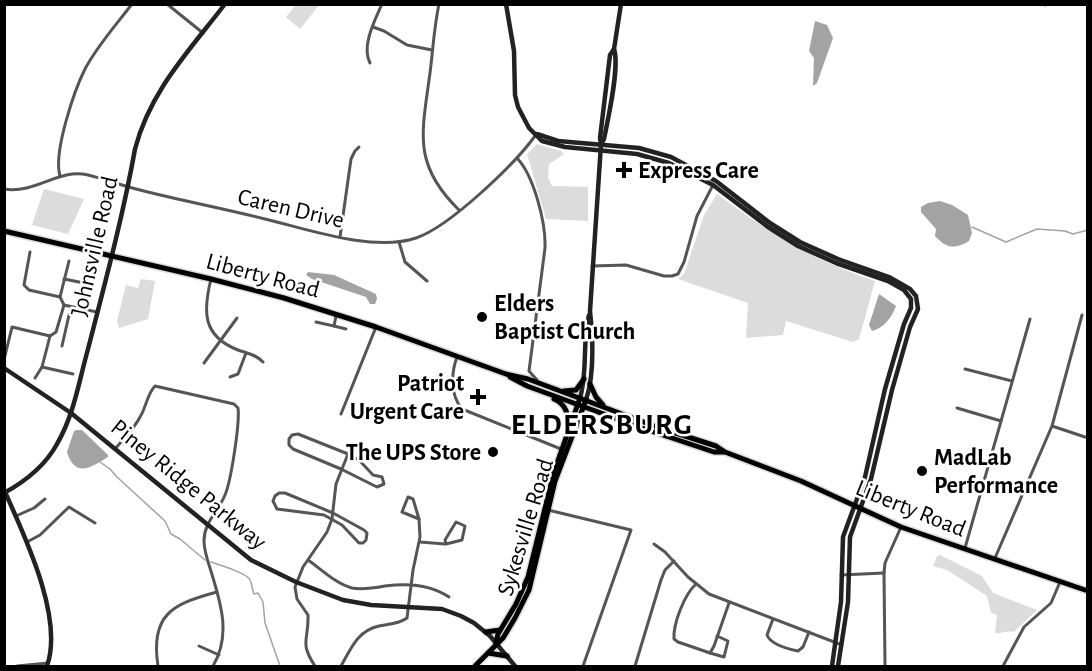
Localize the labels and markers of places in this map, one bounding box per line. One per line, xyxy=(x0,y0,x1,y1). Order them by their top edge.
place label: Express Care xyxy=(638,159,759,183)
marker: Express Care xyxy=(615,161,633,179)
place label: Elders Baptist Church xyxy=(494,292,635,344)
marker: Elders Baptist Church xyxy=(475,310,489,324)
place label: Patriot Urgent Care xyxy=(350,372,464,424)
marker: Patriot Urgent Care xyxy=(469,388,487,406)
place label: The UPS Store xyxy=(346,441,481,465)
marker: The UPS Store xyxy=(486,445,500,459)
place label: MadLab Performance xyxy=(934,446,1058,498)
marker: MadLab Performance xyxy=(915,464,929,478)

